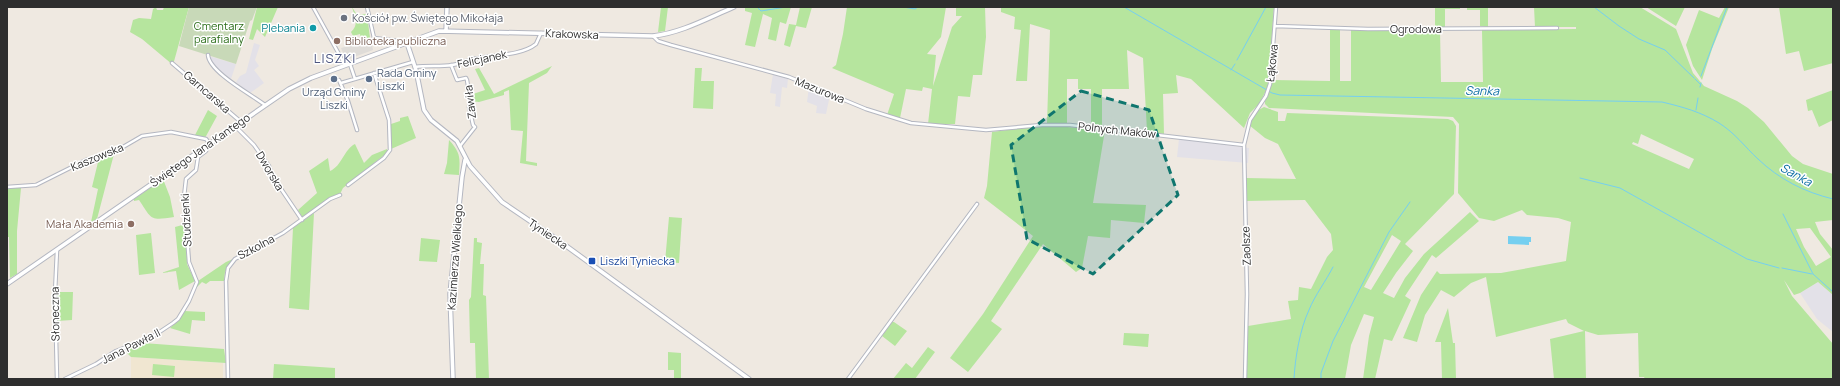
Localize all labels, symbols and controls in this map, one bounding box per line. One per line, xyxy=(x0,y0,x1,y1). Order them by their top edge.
place label: Kościół pw. Świętego Mikołaja xyxy=(352,10,503,25)
marker: Kościół pw. Świętego Mikołaja xyxy=(339,13,349,23)
park label: Cmentarz parafialny xyxy=(194,18,244,46)
place label: Plebania xyxy=(262,20,305,35)
street label: Ogrodowa xyxy=(1390,21,1442,36)
marker: Plebania xyxy=(308,23,318,33)
street label: Krakowska xyxy=(545,25,599,42)
place label: Biblioteka publiczna xyxy=(345,33,446,48)
marker: Biblioteka publiczna xyxy=(332,36,342,46)
street label: Łąkowa xyxy=(1262,43,1281,82)
street label: Felicjanek xyxy=(456,46,509,71)
district label: LISZKI xyxy=(314,49,356,67)
place label: Rada Gminy Liszki xyxy=(377,65,437,93)
street label: Garncarska xyxy=(181,67,234,116)
street label: Mazurowa xyxy=(793,73,847,106)
marker: Urząd Gminy Liszki xyxy=(329,74,339,84)
marker: Rada Gminy Liszki xyxy=(364,74,374,84)
water label: Sanka xyxy=(1465,82,1500,99)
place label: Urząd Gminy Liszki xyxy=(302,84,366,112)
street label: Zawiła xyxy=(460,84,479,120)
street label: Świętego Jana Kantego xyxy=(147,109,253,190)
street label: Polnych Maków xyxy=(1078,118,1157,141)
street label: Kaszowska xyxy=(68,139,125,174)
street label: Dworska xyxy=(253,148,288,193)
water label: Sanka xyxy=(1777,159,1816,191)
street label: Studzienki xyxy=(177,193,194,247)
street label: Kazimierza Wielkiego xyxy=(443,203,466,310)
street label: Tyniecka xyxy=(526,215,571,252)
place label: Mała Akademia xyxy=(46,216,123,231)
marker: Mała Akademia xyxy=(126,219,136,229)
street label: Zaolsze xyxy=(1237,225,1254,266)
street label: Szkolna xyxy=(235,231,277,262)
place label: Liszki Tyniecka xyxy=(600,253,675,268)
marker: Liszki Tyniecka xyxy=(587,256,597,266)
street label: Słoneczna xyxy=(47,287,62,341)
street label: Jana Pawła II xyxy=(99,324,163,367)

